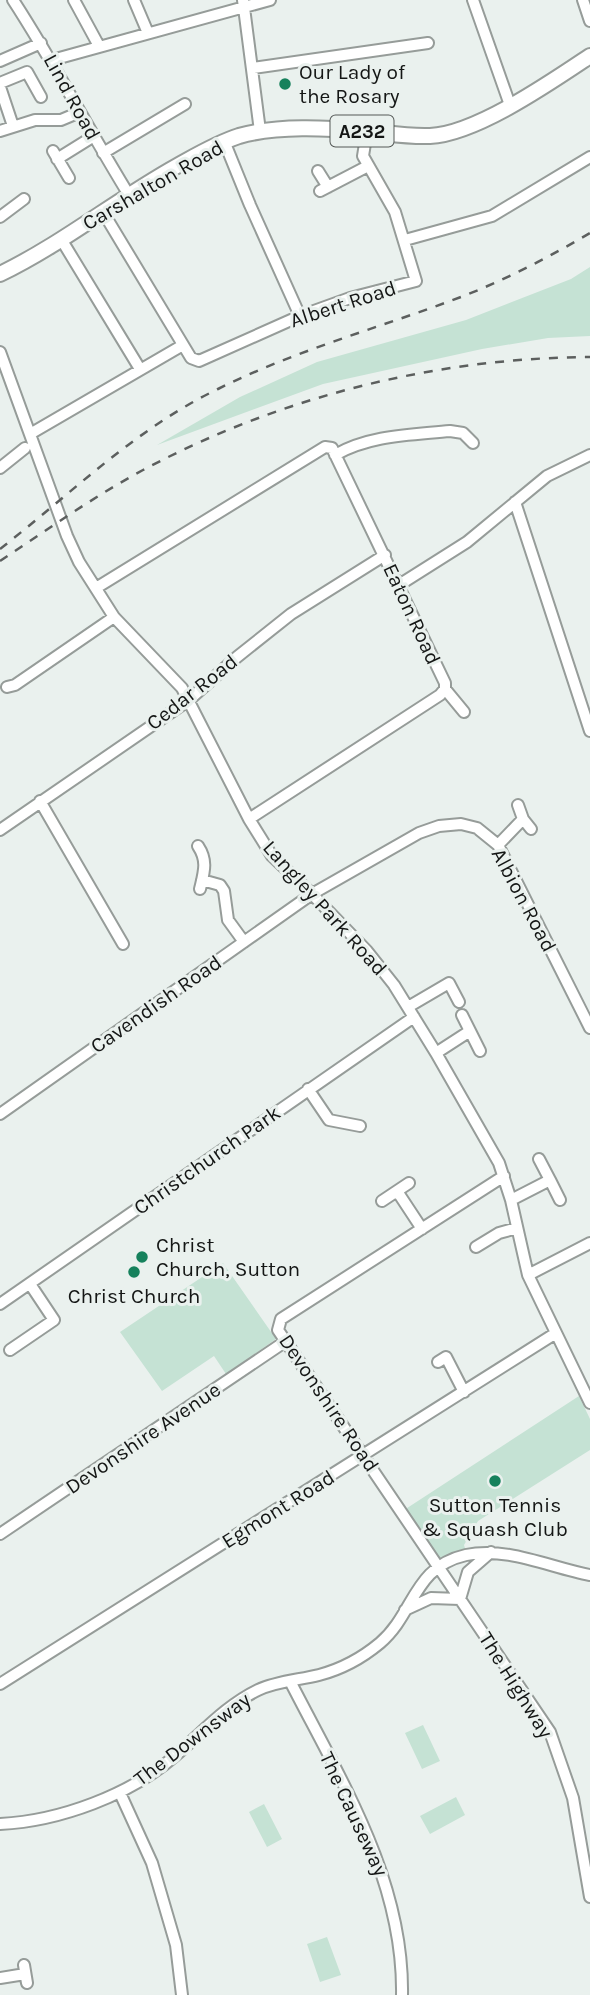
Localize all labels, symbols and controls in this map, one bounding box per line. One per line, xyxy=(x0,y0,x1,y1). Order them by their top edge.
street label: Lind Road xyxy=(39,50,105,144)
place label: Our Lady of the Rosary xyxy=(299,60,406,108)
marker: Our Lady of the Rosary xyxy=(277,76,293,92)
road number: A232 xyxy=(330,116,394,146)
street label: Carshalton Road xyxy=(78,135,228,235)
street label: Albert Road xyxy=(287,276,399,332)
street label: Eaton Road xyxy=(378,560,446,668)
street label: Cedar Road xyxy=(142,649,242,735)
street label: Langley Park Road xyxy=(258,836,392,980)
street label: Albion Road xyxy=(487,844,561,956)
street label: Cavendish Road xyxy=(86,950,226,1058)
street label: Christchurch Park xyxy=(129,1100,285,1220)
place label: Christ Church, Sutton xyxy=(156,1233,300,1281)
marker: Christ Church, Sutton xyxy=(134,1249,150,1265)
marker: Christ Church xyxy=(126,1264,142,1280)
place label: Christ Church xyxy=(68,1284,200,1308)
street label: Devonshire Road xyxy=(274,1330,384,1476)
street label: Devonshire Avenue xyxy=(61,1377,225,1499)
street label: Egmont Road xyxy=(217,1465,339,1553)
marker: Sutton Tennis & Squash Club xyxy=(487,1473,503,1489)
place label: Sutton Tennis & Squash Club xyxy=(422,1493,568,1541)
street label: The Highway xyxy=(474,1628,558,1743)
street label: The Downsway xyxy=(129,1687,255,1791)
street label: The Causeway xyxy=(315,1748,393,1880)

